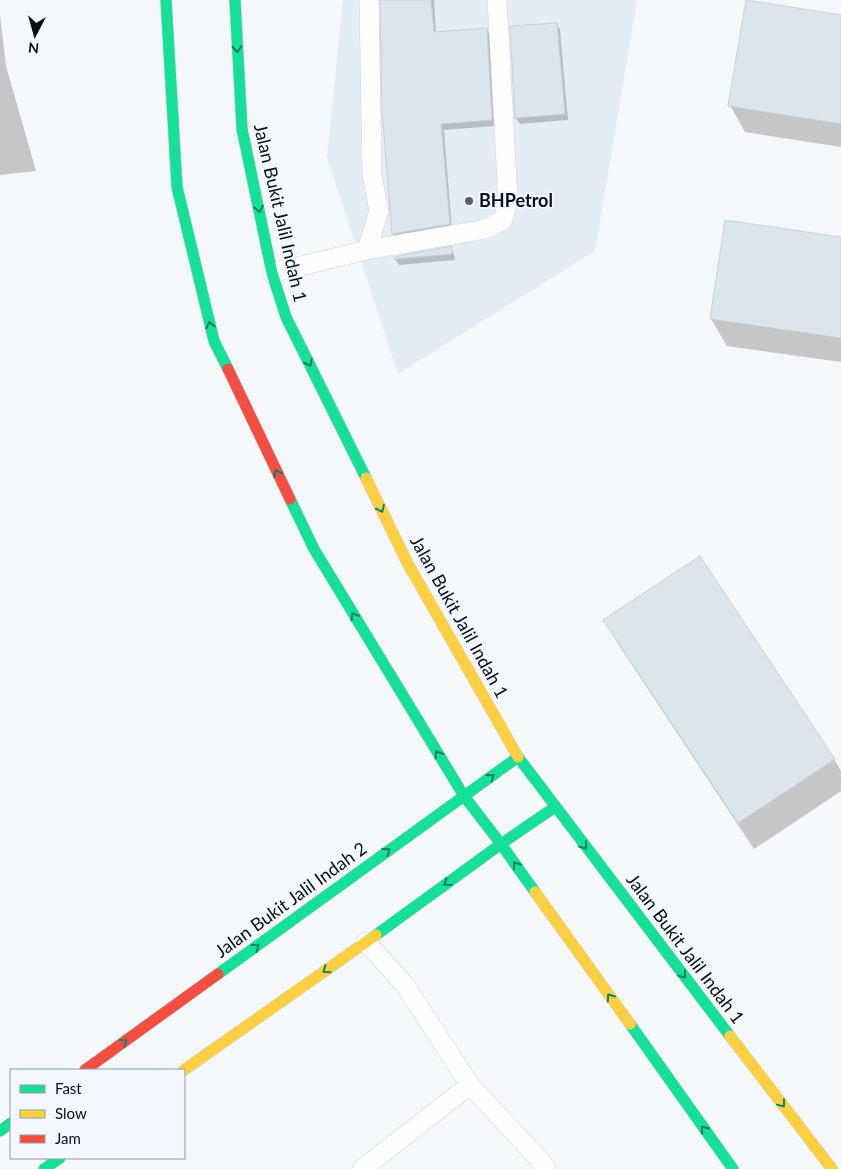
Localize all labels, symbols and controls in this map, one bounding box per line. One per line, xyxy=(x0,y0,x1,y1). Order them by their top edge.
north arrow xyxy=(10,10,60,60)
text: N xyxy=(27,39,40,57)
one-way arrow xyxy=(232,45,243,53)
street label: Jalan Bukit Jalil Indah 1 xyxy=(250,122,312,304)
place label: BHPetrol xyxy=(479,189,553,211)
marker: BHPetrol xyxy=(463,195,475,207)
one-way arrow xyxy=(253,205,263,214)
one-way arrow xyxy=(205,321,216,330)
one-way arrow xyxy=(302,358,313,367)
one-way arrow xyxy=(273,469,283,478)
one-way arrow xyxy=(375,503,385,512)
street label: Jalan Bukit Jalil Indah 1 xyxy=(406,531,514,702)
one-way arrow xyxy=(351,612,360,621)
one-way arrow xyxy=(435,751,445,760)
one-way arrow xyxy=(485,774,495,783)
street label: Jalan Bukit Jalil Indah 2 xyxy=(210,837,371,962)
one-way arrow xyxy=(579,840,587,849)
one-way arrow xyxy=(382,848,391,857)
one-way arrow xyxy=(513,861,522,871)
street label: Jalan Bukit Jalil Indah 1 xyxy=(622,869,749,1028)
one-way arrow xyxy=(443,877,453,886)
one-way arrow xyxy=(250,944,259,952)
one-way arrow xyxy=(322,964,332,973)
one-way arrow xyxy=(677,969,686,979)
one-way arrow xyxy=(607,993,616,1003)
one-way arrow xyxy=(118,1039,128,1048)
legend xyxy=(10,1069,185,1159)
text: Fast xyxy=(55,1079,82,1097)
one-way arrow xyxy=(776,1098,785,1108)
text: Slow xyxy=(55,1104,87,1122)
one-way arrow xyxy=(701,1125,710,1135)
text: Jam xyxy=(55,1129,81,1147)

